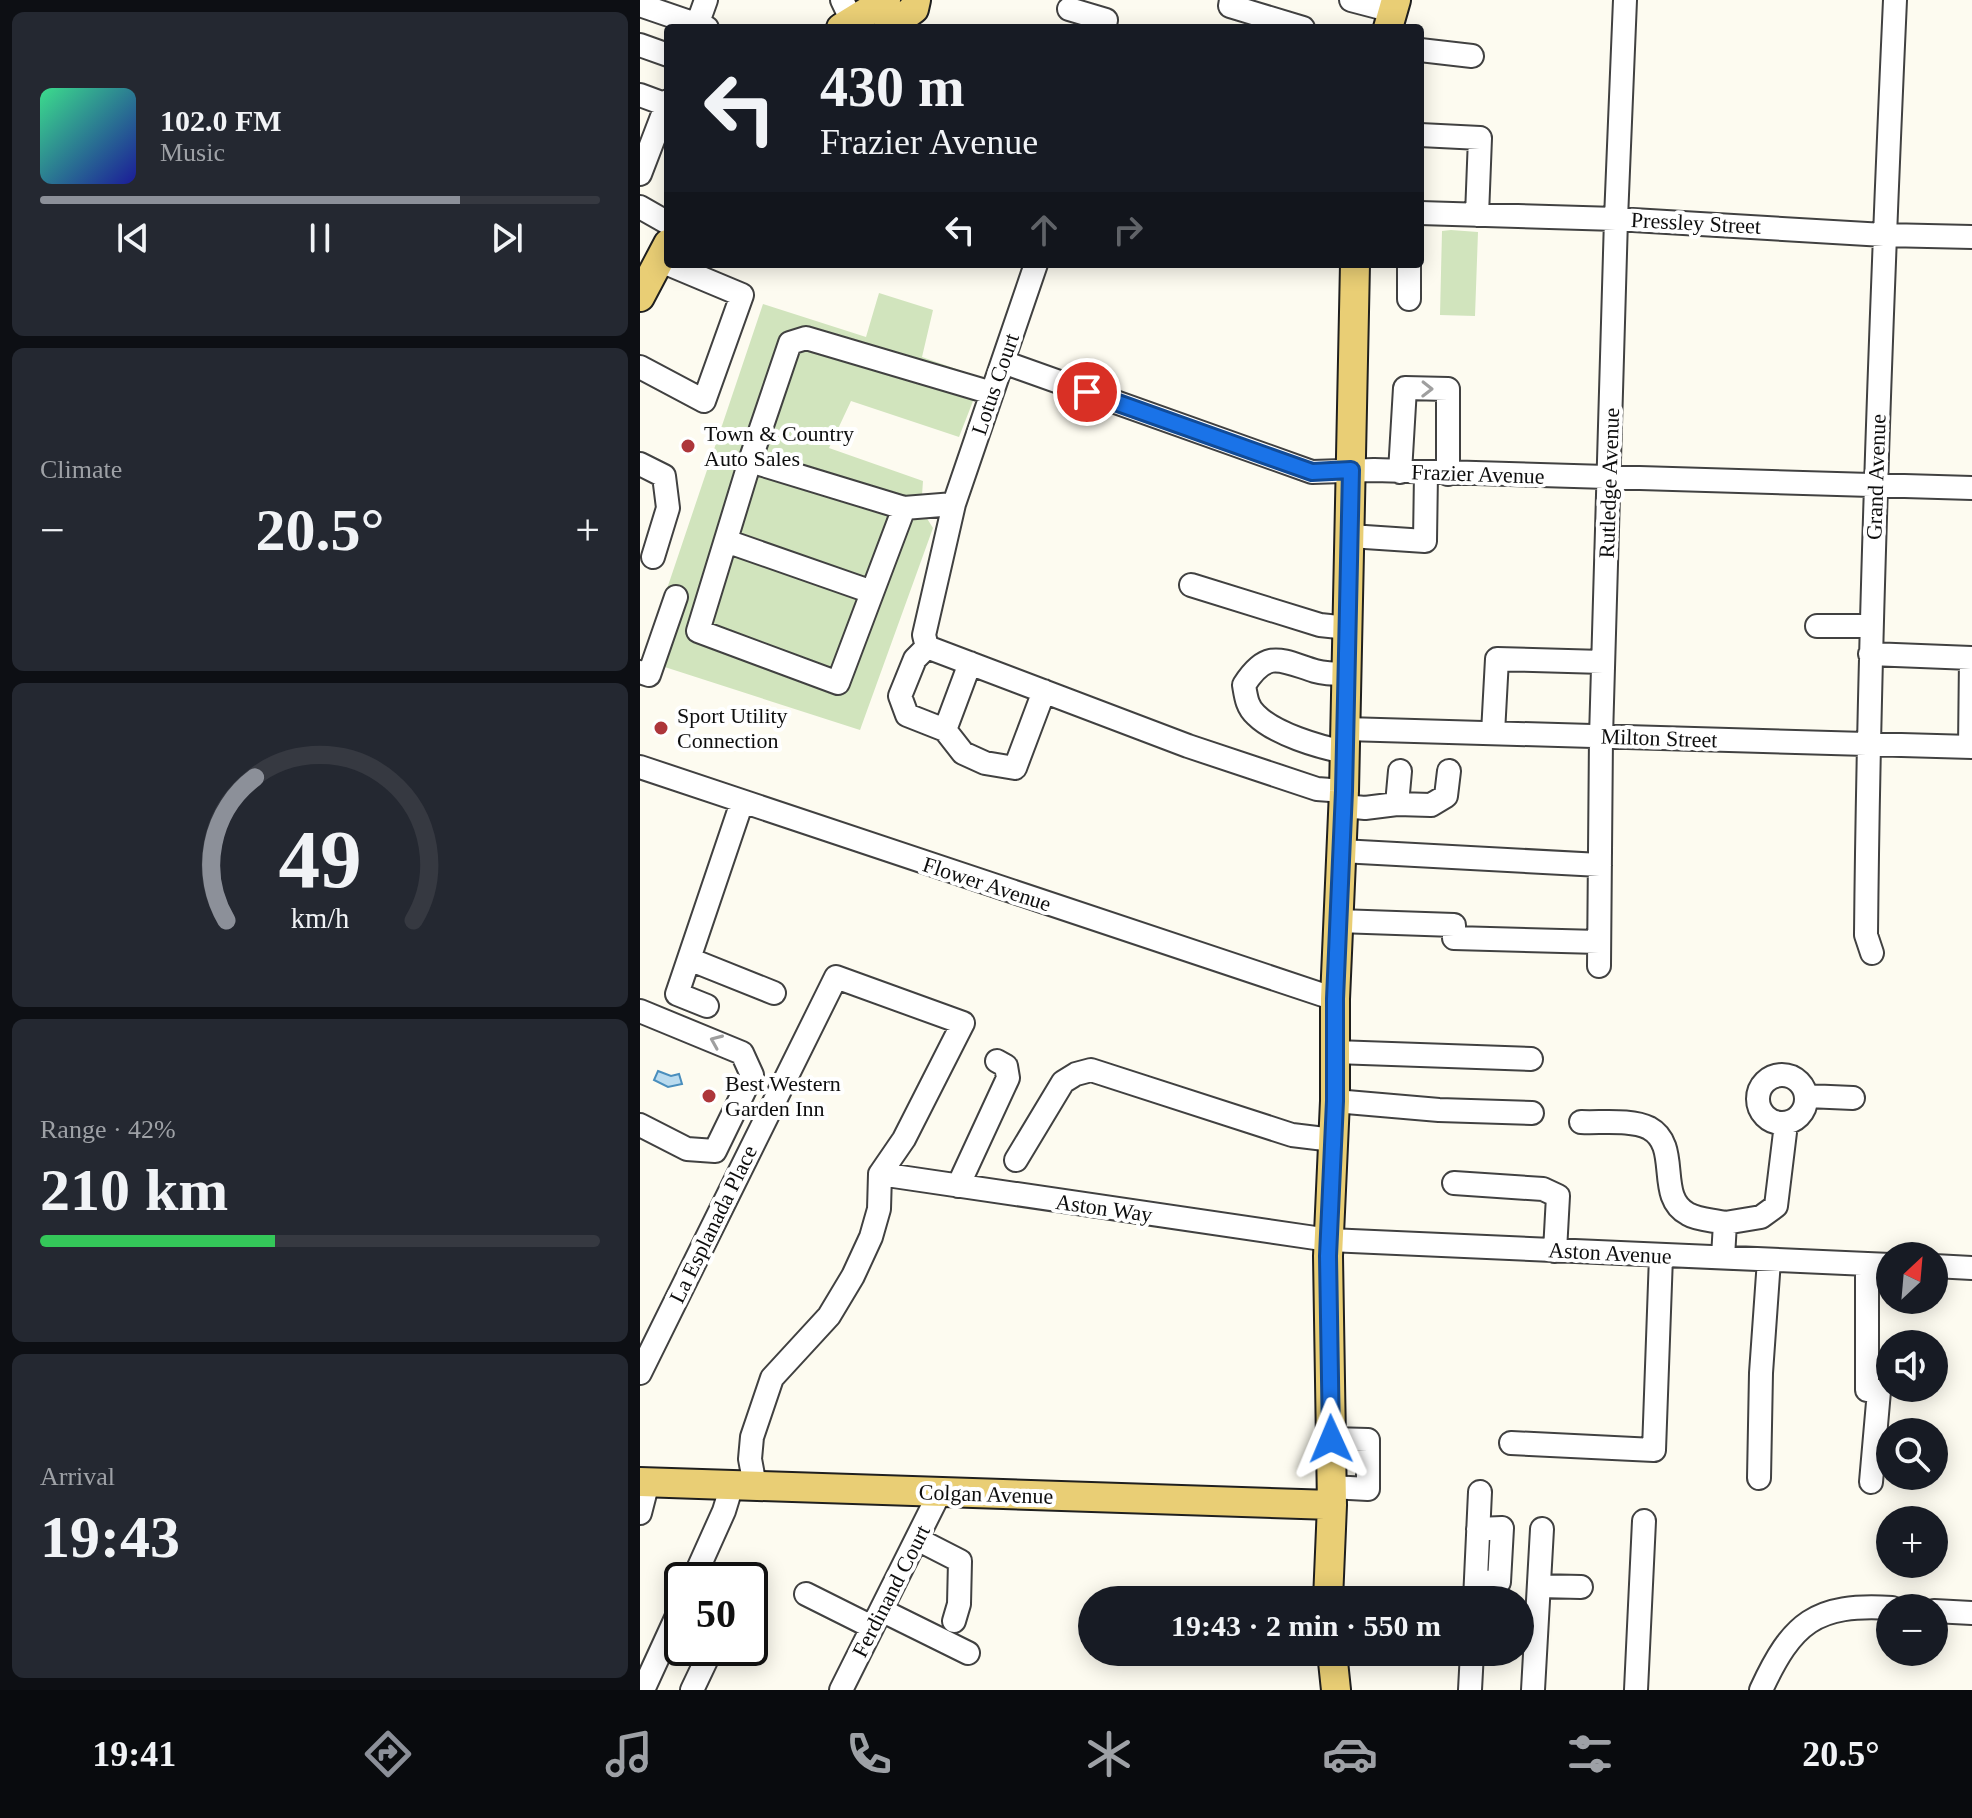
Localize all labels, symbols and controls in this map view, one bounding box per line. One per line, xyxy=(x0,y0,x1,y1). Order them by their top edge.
icon: left xyxy=(688,56,792,160)
text: 430 m xyxy=(820,56,965,118)
text: 102.0 FM xyxy=(160,104,282,137)
text: Frazier Avenue xyxy=(820,122,1038,162)
text: Music xyxy=(160,138,225,167)
street label: Pressley Street xyxy=(1630,207,1762,239)
icon: left xyxy=(938,208,982,252)
icon: ahead xyxy=(1022,208,1066,252)
icon: right xyxy=(1106,208,1150,252)
icon: previous xyxy=(111,216,155,260)
icon: pause xyxy=(298,216,342,260)
icon: next xyxy=(485,216,529,260)
street label: Lotus Court xyxy=(966,330,1024,438)
pin xyxy=(1053,358,1121,426)
icon: arrive xyxy=(1065,370,1109,414)
one-way arrow xyxy=(1421,380,1434,398)
street label: Rutledge Avenue xyxy=(1594,407,1624,559)
street label: Grand Avenue xyxy=(1861,414,1891,540)
place label: Town & Country Auto Sales xyxy=(704,421,854,471)
marker: Town & Country Auto Sales xyxy=(679,437,697,455)
text: Climate xyxy=(40,455,122,484)
street label: Frazier Avenue xyxy=(1411,459,1545,489)
text: 20.5° xyxy=(256,497,385,563)
text: − xyxy=(40,506,65,555)
text: + xyxy=(575,506,600,555)
place label: Sport Utility Connection xyxy=(677,703,788,753)
marker: Sport Utility Connection xyxy=(652,719,670,737)
street label: Milton Street xyxy=(1600,723,1718,753)
text: 49 xyxy=(278,813,362,905)
street label: Flower Avenue xyxy=(920,851,1054,917)
text: km/h xyxy=(291,903,349,934)
one-way arrow xyxy=(710,1035,724,1051)
place label: Best Western Garden Inn xyxy=(725,1071,841,1121)
marker: Best Western Garden Inn xyxy=(700,1087,718,1105)
text: Range · 42% xyxy=(40,1115,176,1144)
street label: La Esplanada Place xyxy=(664,1141,762,1307)
text: 210 km xyxy=(40,1157,228,1223)
street label: Aston Way xyxy=(1054,1189,1154,1227)
street label: Aston Avenue xyxy=(1548,1237,1672,1269)
north arrow xyxy=(1876,1242,1948,1314)
map controls xyxy=(1876,1242,1948,1666)
button: sound xyxy=(1876,1330,1948,1402)
position arrow xyxy=(1289,1397,1373,1481)
button: search xyxy=(1876,1418,1948,1490)
text: Arrival xyxy=(40,1462,115,1491)
street label: Colgan Avenue xyxy=(918,1479,1054,1509)
text: 19:43 xyxy=(40,1504,180,1570)
button: + xyxy=(1876,1506,1948,1578)
street label: Ferdinand Court xyxy=(847,1521,935,1661)
speed limit sign: 50 xyxy=(664,1562,768,1666)
button: − xyxy=(1876,1594,1948,1666)
text: 19:43 · 2 min · 550 m xyxy=(1171,1609,1441,1642)
icon: directions xyxy=(360,1726,416,1782)
icon: music xyxy=(601,1726,657,1782)
icon: phone xyxy=(841,1726,897,1782)
icon: climate xyxy=(1081,1726,1137,1782)
icon: car xyxy=(1322,1726,1378,1782)
icon: filters xyxy=(1562,1726,1618,1782)
text: 19:41 xyxy=(92,1734,176,1774)
text: 20.5° xyxy=(1802,1734,1880,1774)

